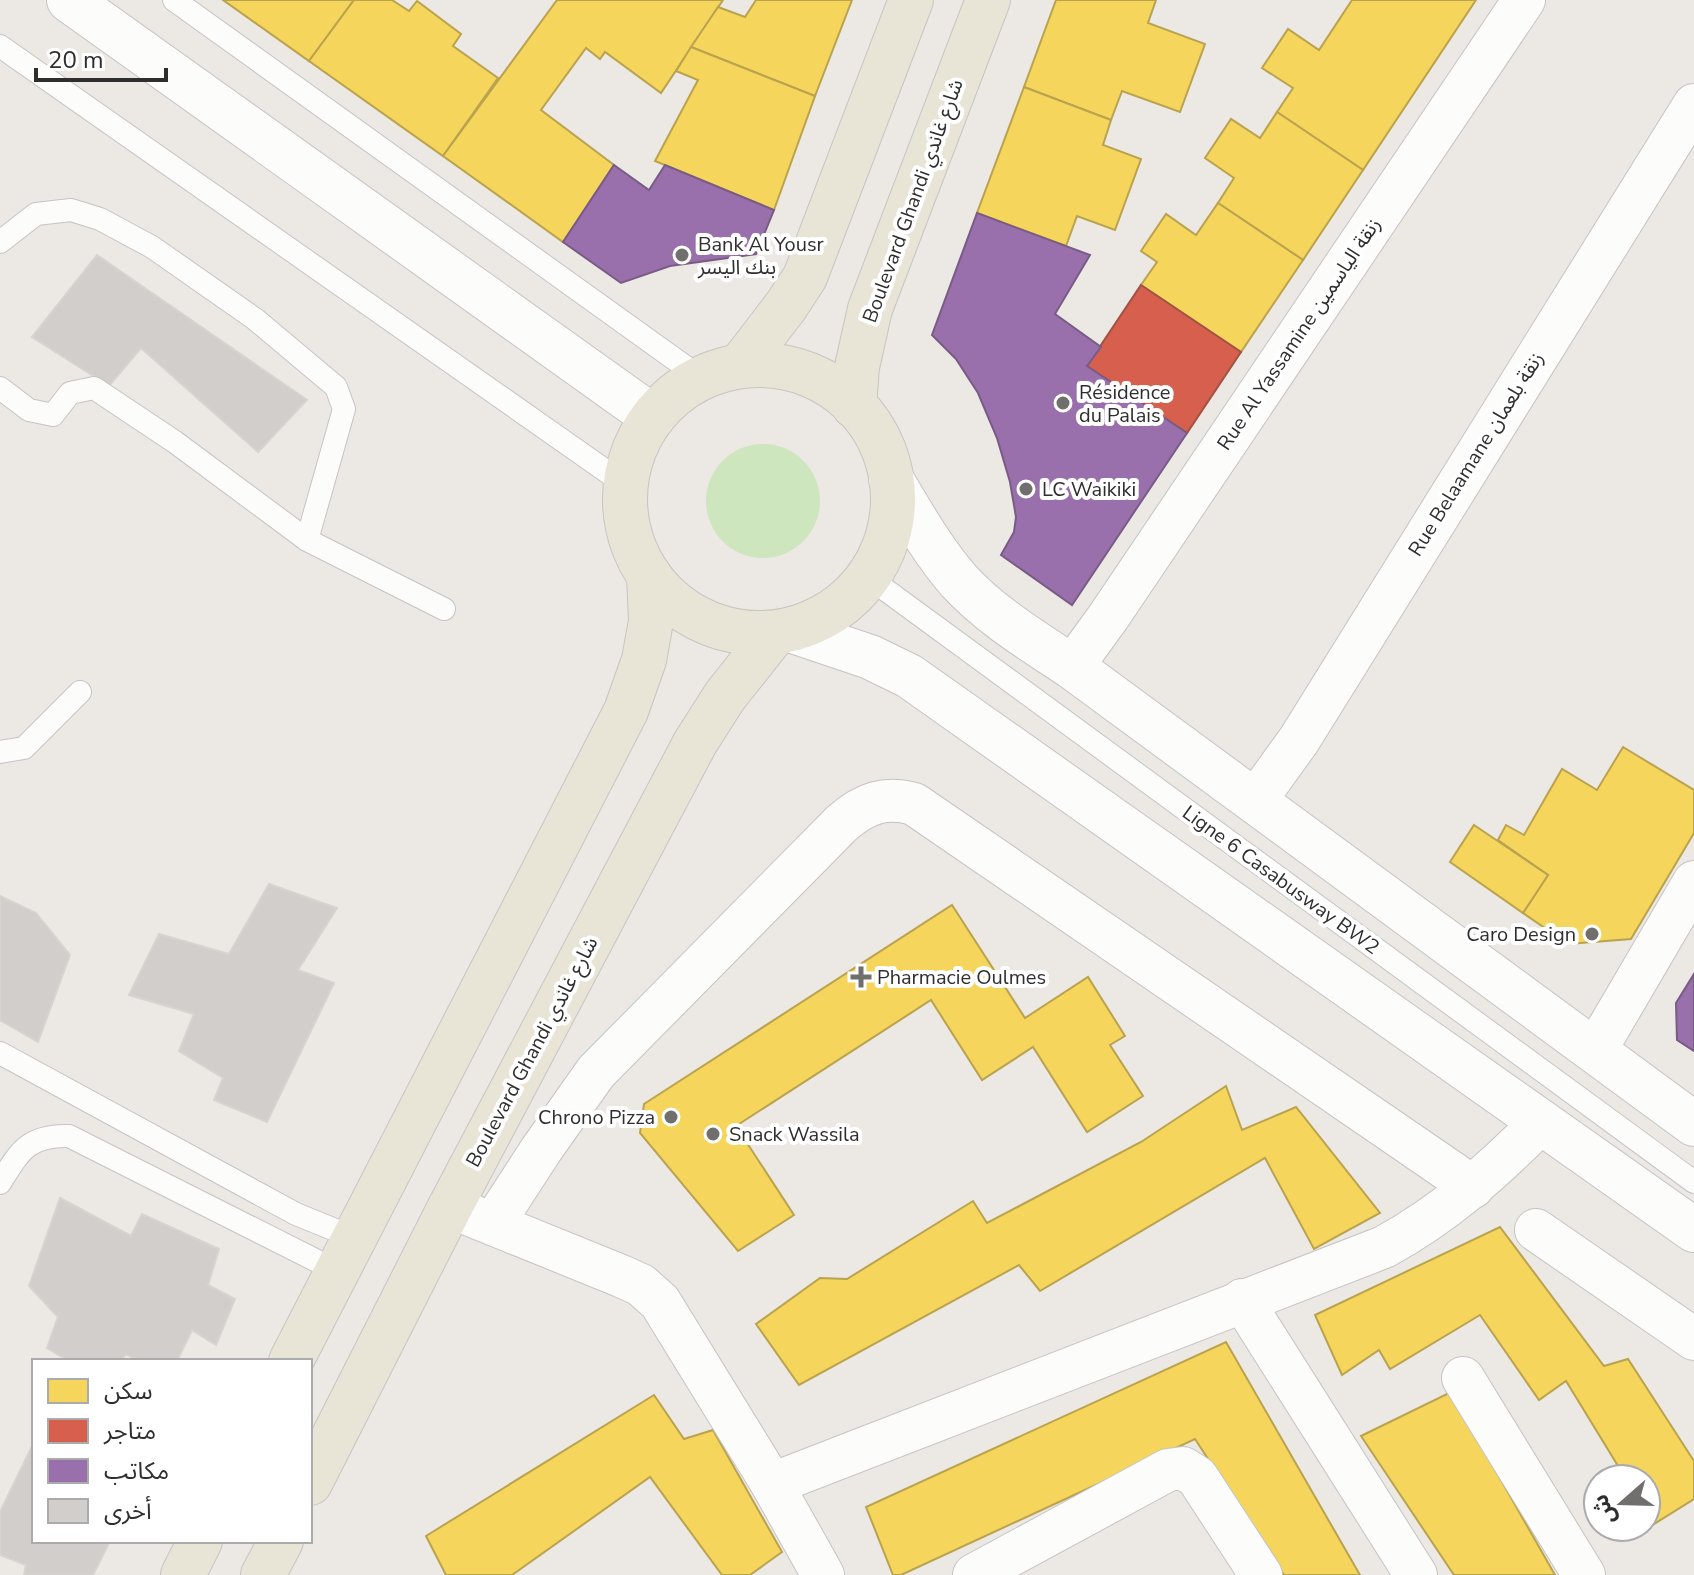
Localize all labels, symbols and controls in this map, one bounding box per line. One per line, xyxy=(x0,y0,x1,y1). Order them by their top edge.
scale bar xyxy=(36,32,166,82)
text: 20 m xyxy=(48,44,104,76)
street label: Boulevard Ghandi شارع غاندي xyxy=(856,76,971,327)
street label: Rue Al Yassamine زنقة الياسمين xyxy=(1211,212,1387,456)
place label: Bank Al Yousr بنك اليسر xyxy=(697,231,824,281)
marker: Bank Al Yousr بنك اليسر xyxy=(673,246,691,264)
street label: Rue Belaamane زنقة بلعمان xyxy=(1402,347,1550,561)
place label: Résidence du Palais xyxy=(1079,379,1170,429)
marker: Résidence du Palais xyxy=(1054,394,1072,412)
place label: LC Waikiki xyxy=(1042,476,1136,503)
marker: LC Waikiki xyxy=(1017,480,1035,498)
street label: Ligne 6 Casabusway BW2 xyxy=(1177,799,1385,961)
place label: Caro Design xyxy=(1466,921,1576,948)
marker: Caro Design xyxy=(1583,925,1601,943)
street label: Boulevard Ghandi شارع غاندي xyxy=(460,932,606,1173)
place label: Pharmacie Oulmes xyxy=(877,964,1046,991)
marker: Pharmacie Oulmes xyxy=(852,968,870,986)
place label: Chrono Pizza xyxy=(538,1104,655,1131)
marker: Chrono Pizza xyxy=(662,1108,680,1126)
place label: Snack Wassila xyxy=(729,1121,860,1148)
marker: Snack Wassila xyxy=(704,1125,722,1143)
legend xyxy=(32,1359,312,1543)
text: سكن xyxy=(104,1375,153,1407)
text: متاجر xyxy=(103,1415,156,1447)
text: مكاتب xyxy=(104,1455,169,1487)
north arrow xyxy=(1582,1463,1662,1543)
text: ش xyxy=(1585,1490,1623,1529)
text: أخرى xyxy=(104,1495,152,1527)

